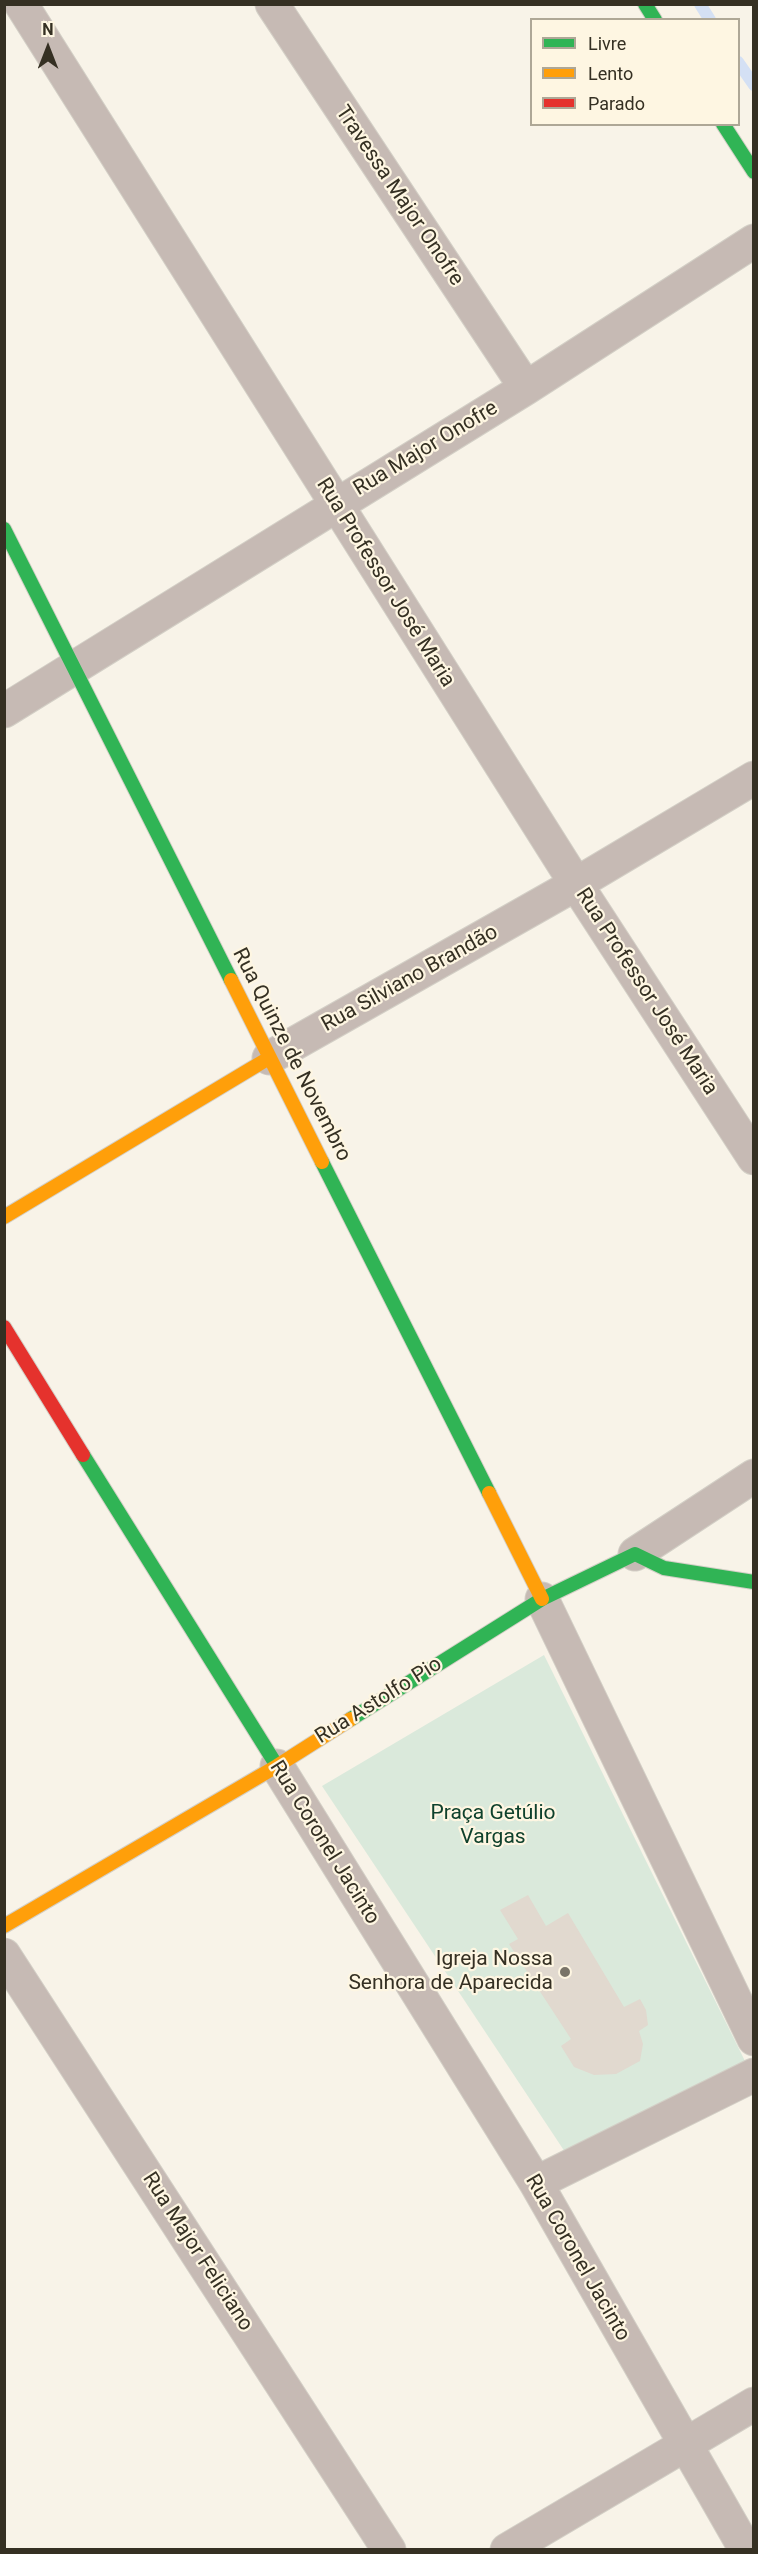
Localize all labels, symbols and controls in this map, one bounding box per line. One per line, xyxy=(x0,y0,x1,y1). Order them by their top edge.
north arrow xyxy=(18,18,78,78)
legend xyxy=(530,18,740,126)
text: N xyxy=(42,20,54,39)
text: Livre xyxy=(588,33,626,54)
text: Lento xyxy=(588,63,633,84)
text: Parado xyxy=(588,93,645,114)
street label: Travessa Major Onofre xyxy=(329,101,469,291)
street label: Rua Major Onofre xyxy=(349,396,503,502)
street label: Rua Professor José Maria xyxy=(310,474,460,692)
street label: Rua Professor José Maria xyxy=(570,884,722,1100)
street label: Rua Silviano Brandão xyxy=(318,920,502,1038)
street label: Rua Quinze de Novembro xyxy=(226,944,356,1166)
street label: Rua Astolfo Pio xyxy=(311,1652,447,1750)
street label: Rua Coronel Jacinto xyxy=(263,1757,385,1929)
park label: Praça Getúlio Vargas xyxy=(430,1801,556,1851)
place label: Igreja Nossa Senhora de Aparecida xyxy=(348,1947,553,1997)
marker: Igreja Nossa Senhora de Aparecida xyxy=(558,1965,572,1979)
street label: Rua Major Feliciano xyxy=(136,2168,258,2336)
street label: Rua Coronel Jacinto xyxy=(519,2170,635,2346)

